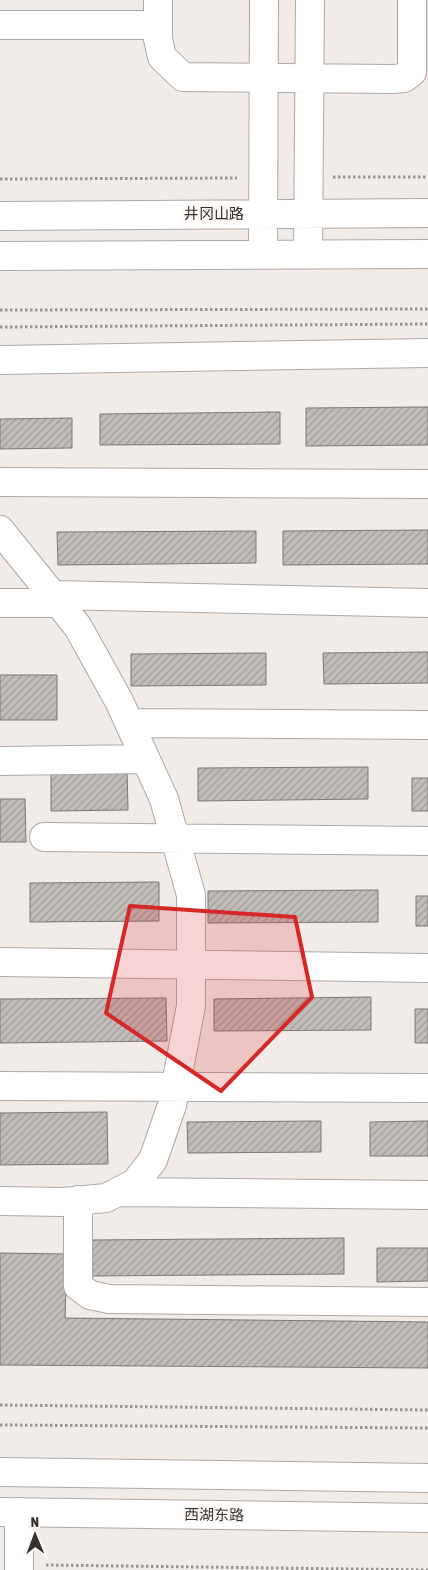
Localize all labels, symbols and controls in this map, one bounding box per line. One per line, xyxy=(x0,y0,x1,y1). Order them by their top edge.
street label: 井冈山路 xyxy=(184,205,244,222)
street label: 西湖东路 xyxy=(184,1505,244,1524)
north arrow xyxy=(10,1510,60,1560)
text: N xyxy=(31,1514,39,1530)

